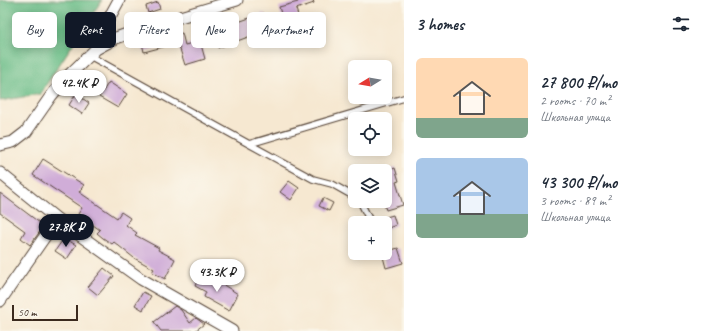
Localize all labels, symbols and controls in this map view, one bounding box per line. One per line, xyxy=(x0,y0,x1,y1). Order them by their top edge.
chip: Buy xyxy=(12,12,57,48)
chip: Rent xyxy=(65,12,116,48)
chip: Filters xyxy=(124,12,183,48)
chip: New xyxy=(191,12,239,48)
chip: Apartment xyxy=(247,12,326,48)
icon: filters xyxy=(670,13,692,35)
text: 3 homes xyxy=(416,14,464,35)
north arrow xyxy=(348,60,392,104)
map controls xyxy=(348,60,392,260)
pin: 42.4K ₽ xyxy=(42,70,116,104)
text: 27 800 ₽/mo xyxy=(540,72,617,93)
icon: home xyxy=(448,74,496,122)
text: 42.4K ₽ xyxy=(61,75,97,91)
text: 2 rooms · 70 m² xyxy=(540,93,610,109)
text: Школьная улица xyxy=(540,109,610,125)
button: locate xyxy=(348,112,392,156)
button: layers xyxy=(348,164,392,208)
text: 43 300 ₽/mo xyxy=(540,172,617,193)
icon: home xyxy=(448,174,496,222)
text: 3 rooms · 89 m² xyxy=(540,193,610,209)
text: Школьная улица xyxy=(540,209,610,225)
pin: 27.8K ₽ xyxy=(29,214,103,248)
button: + xyxy=(348,216,392,260)
text: 27.8K ₽ xyxy=(48,219,84,235)
pin: 43.3K ₽ xyxy=(180,259,254,293)
text: 43.3K ₽ xyxy=(199,264,235,280)
scale bar xyxy=(12,303,78,322)
text: 50 m xyxy=(18,305,37,319)

